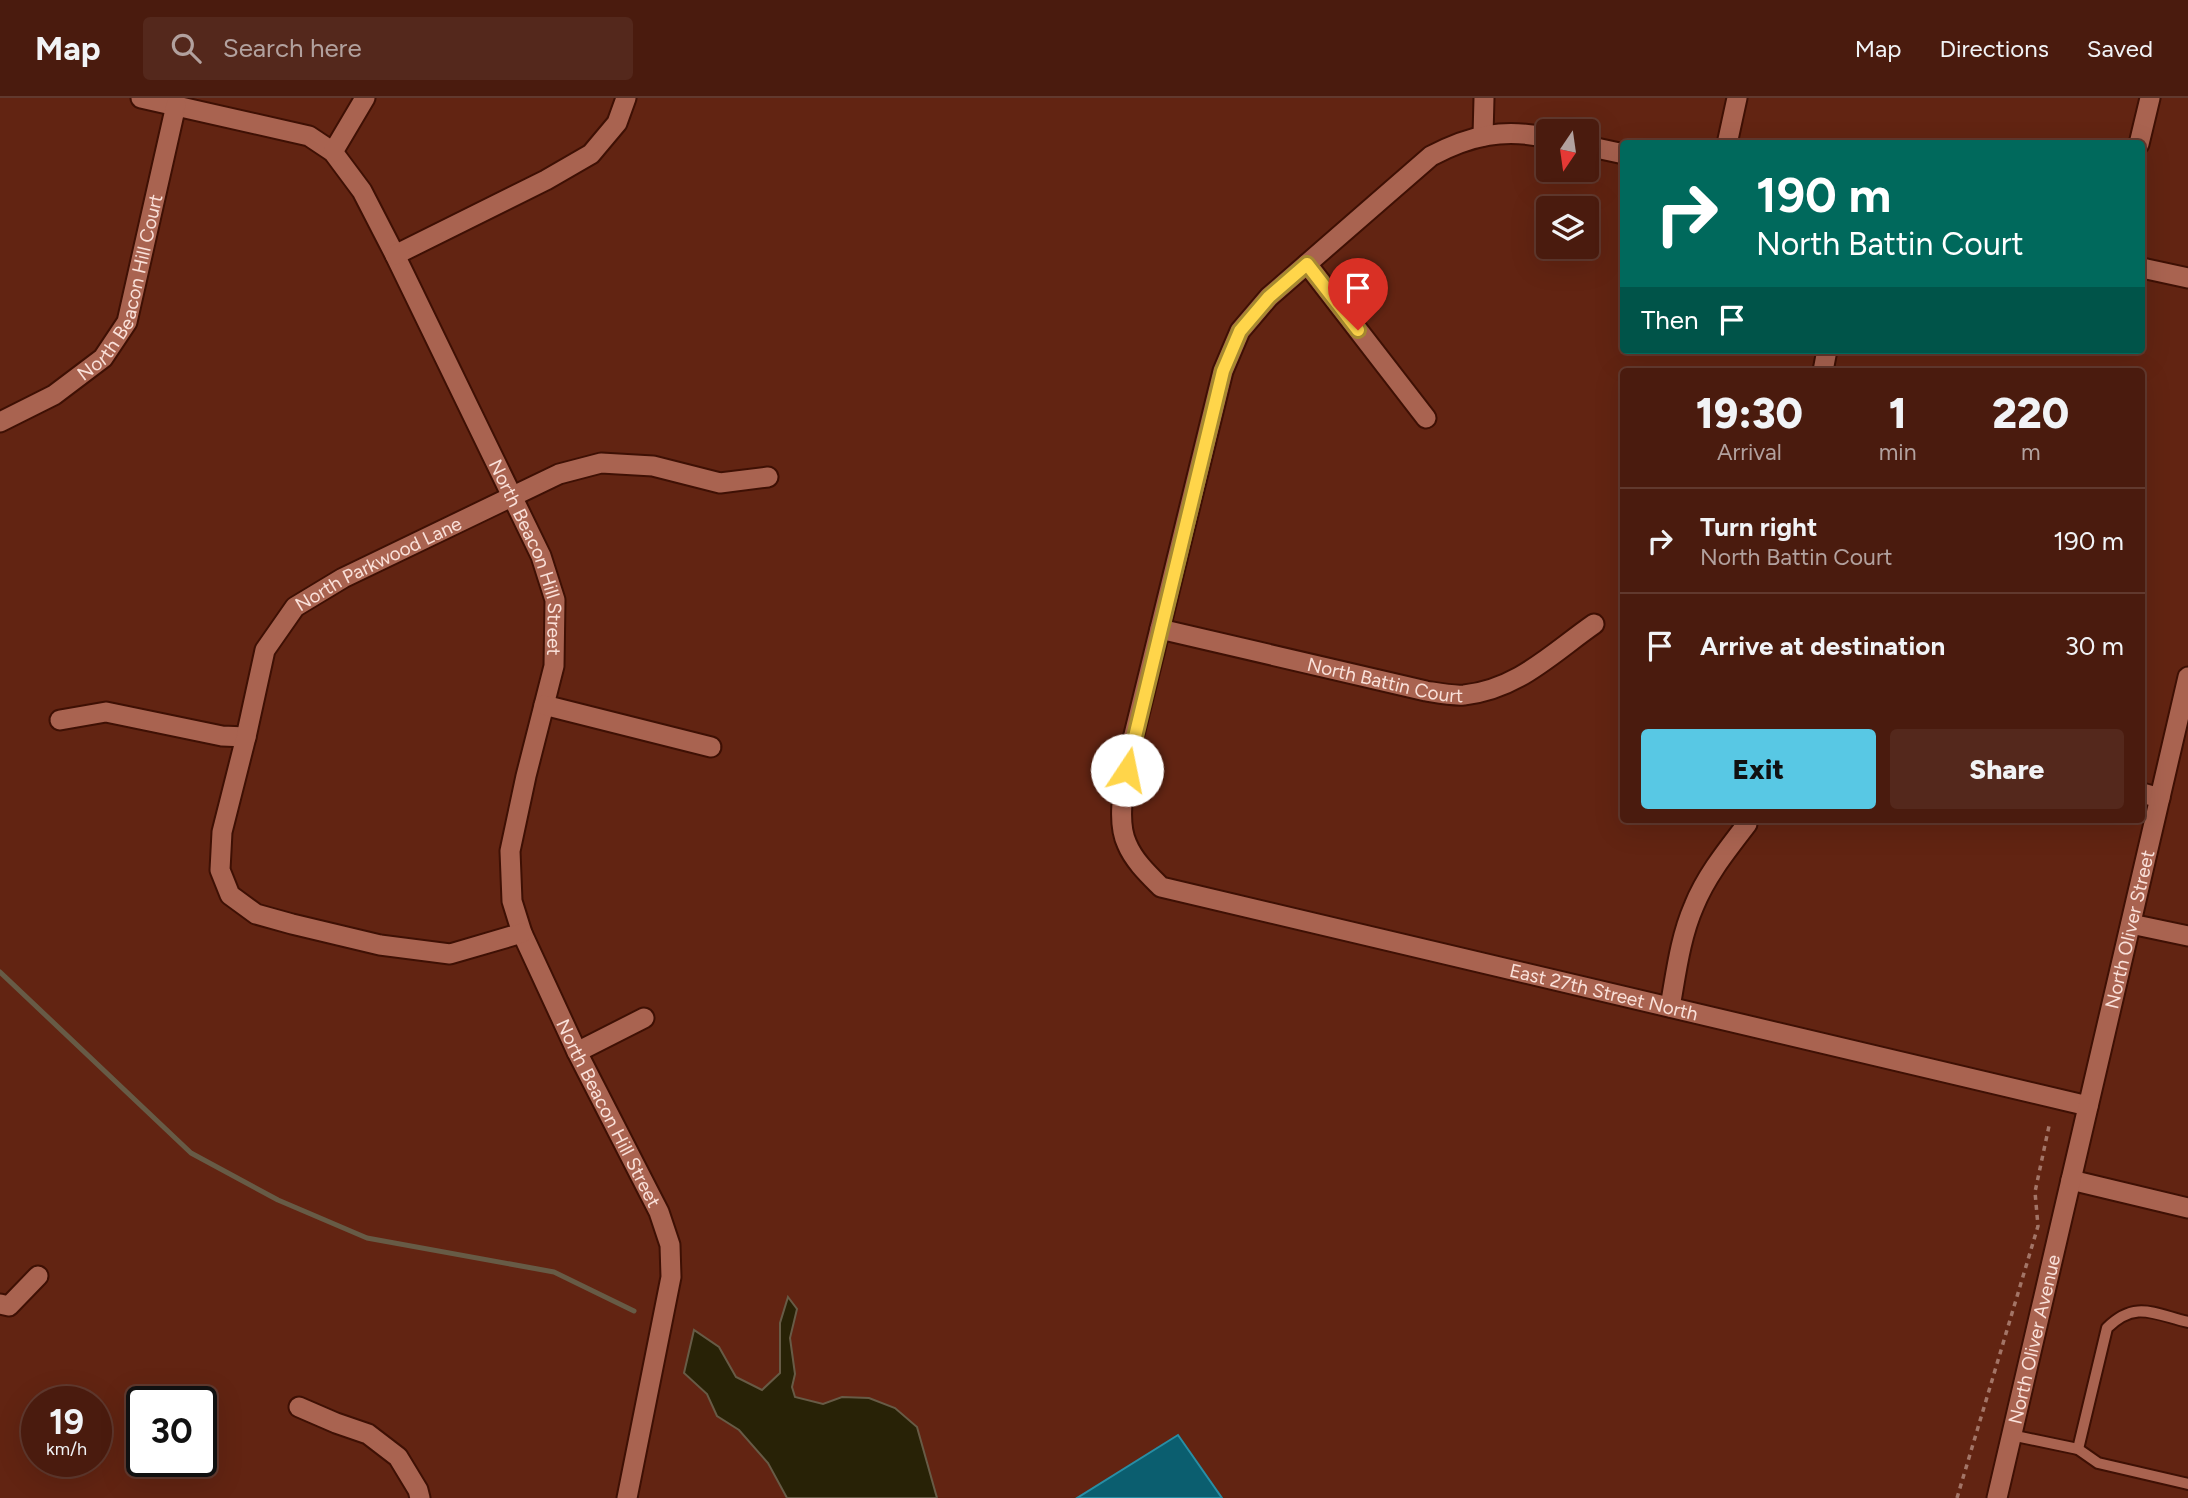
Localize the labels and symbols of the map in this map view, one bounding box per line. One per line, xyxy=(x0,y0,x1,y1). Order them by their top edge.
north arrow xyxy=(1536,119,1600,182)
street label: North Beacon Hill Court xyxy=(73,192,168,385)
pin xyxy=(1328,258,1388,330)
street label: North Beacon Hill Street xyxy=(484,456,566,656)
street label: North Parkwood Lane xyxy=(291,512,465,616)
street label: North Battin Court xyxy=(1305,653,1463,707)
position arrow xyxy=(1090,733,1164,807)
street label: North Oliver Street xyxy=(2100,848,2159,1011)
street label: East 27th Street North xyxy=(1507,959,1700,1025)
street label: North Beacon Hill Street xyxy=(551,1015,666,1211)
street label: North Oliver Avenue xyxy=(2004,1252,2065,1426)
speed limit sign: 30 xyxy=(126,1386,217,1477)

